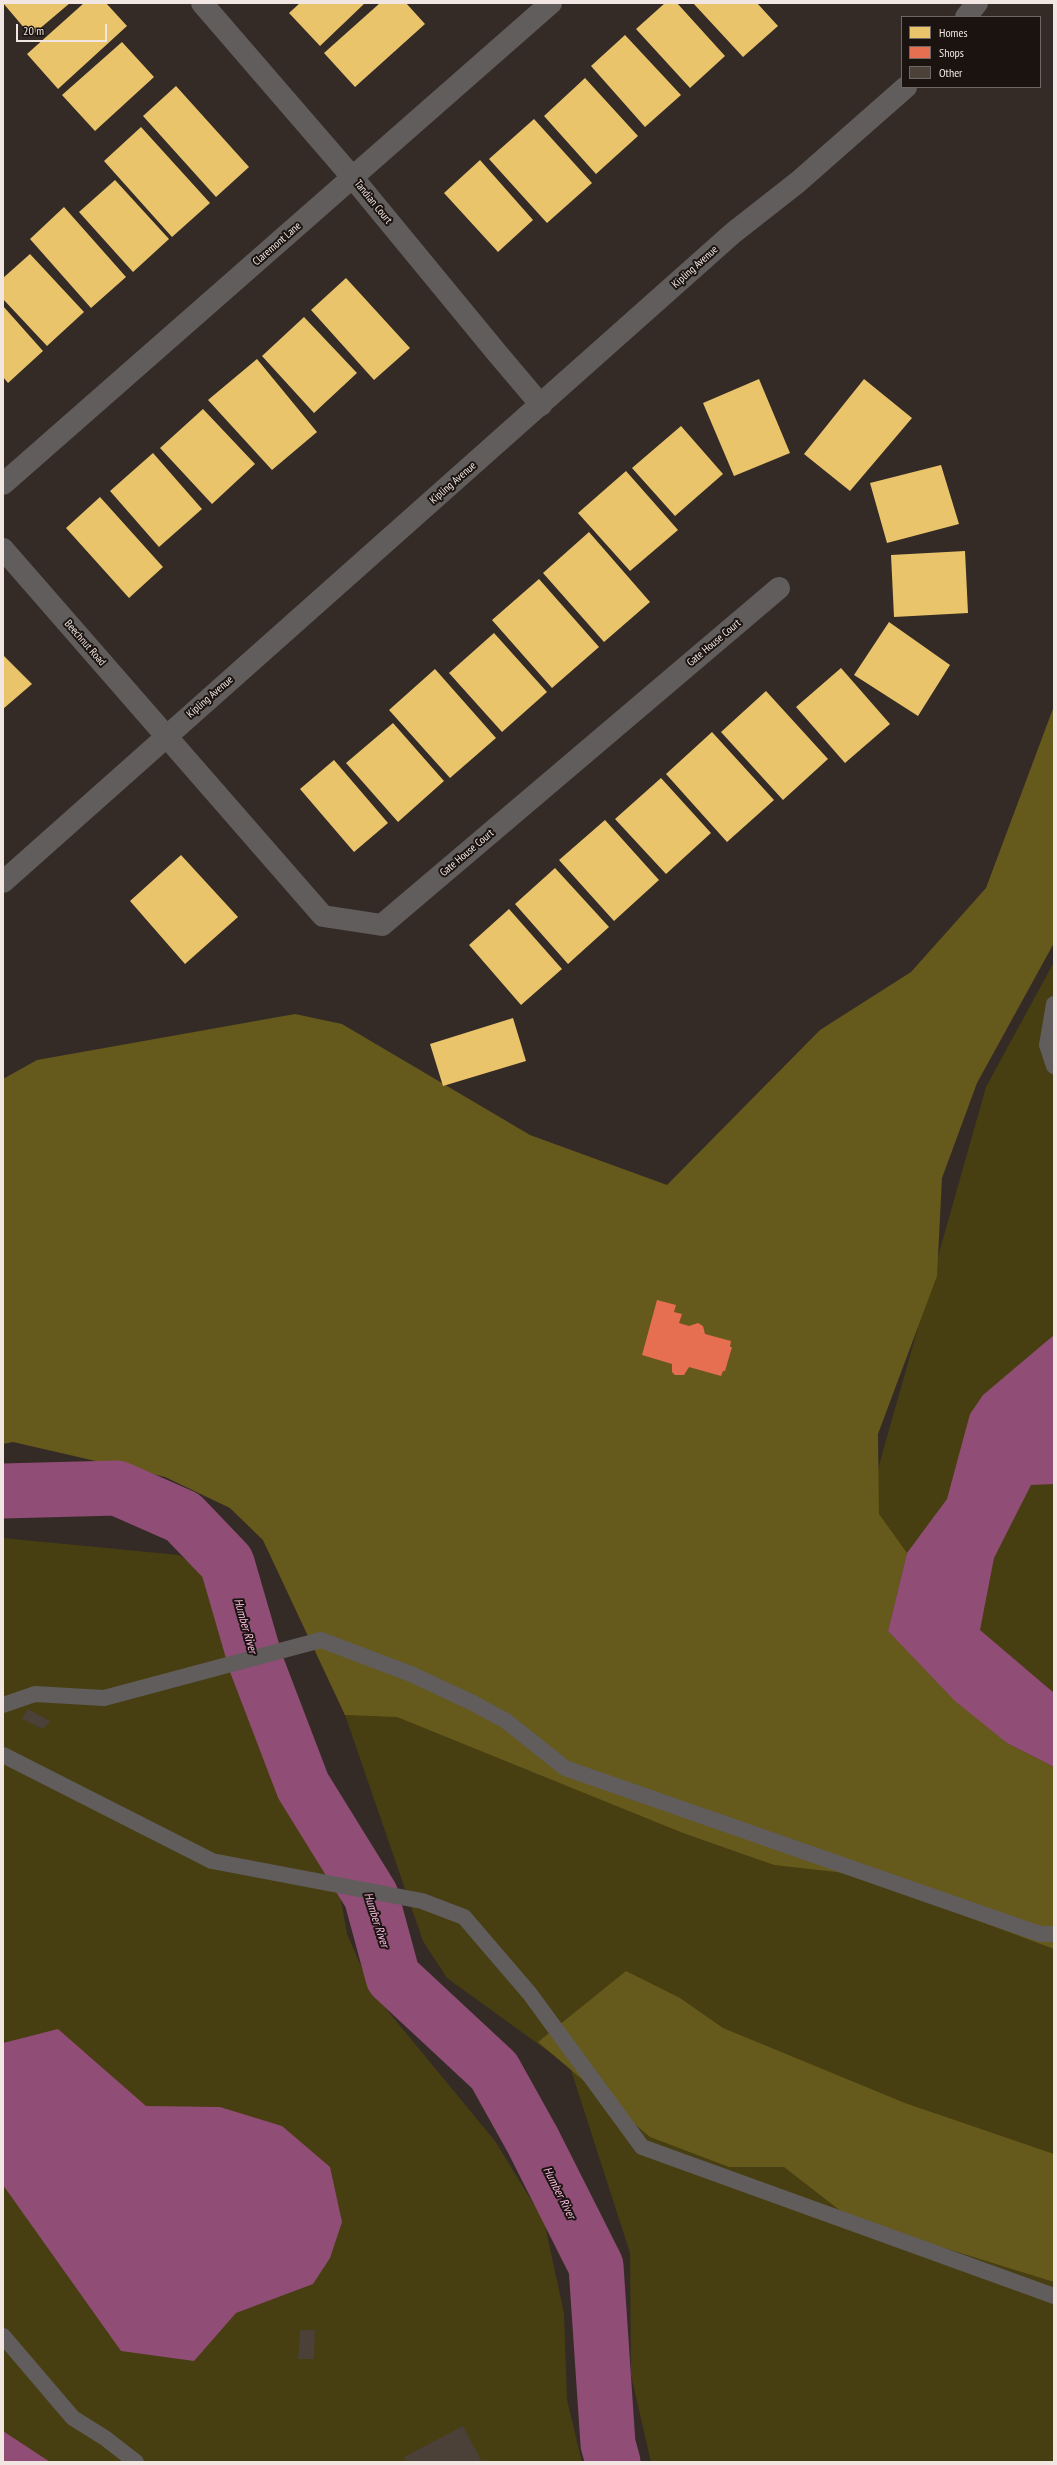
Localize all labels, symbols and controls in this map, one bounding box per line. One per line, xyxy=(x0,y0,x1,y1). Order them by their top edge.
scale bar xyxy=(18,16,109,42)
legend xyxy=(901,16,1041,88)
text: 20 m xyxy=(23,23,44,38)
text: Homes xyxy=(939,25,967,40)
text: Shops xyxy=(939,45,964,60)
text: Other xyxy=(939,65,962,80)
street label: Tandian Court xyxy=(351,177,395,227)
street label: Claremont Lane xyxy=(250,219,304,269)
street label: Kipling Avenue xyxy=(669,243,721,291)
street label: Kipling Avenue xyxy=(427,459,479,507)
street label: Beechnut Road xyxy=(61,617,109,669)
street label: Gate House Court xyxy=(684,617,744,669)
street label: Kipling Avenue xyxy=(184,673,236,721)
street label: Gate House Court xyxy=(437,827,497,879)
water label: Humber River xyxy=(230,1597,260,1655)
water label: Humber River xyxy=(360,1891,392,1949)
water label: Humber River xyxy=(540,2164,578,2222)

